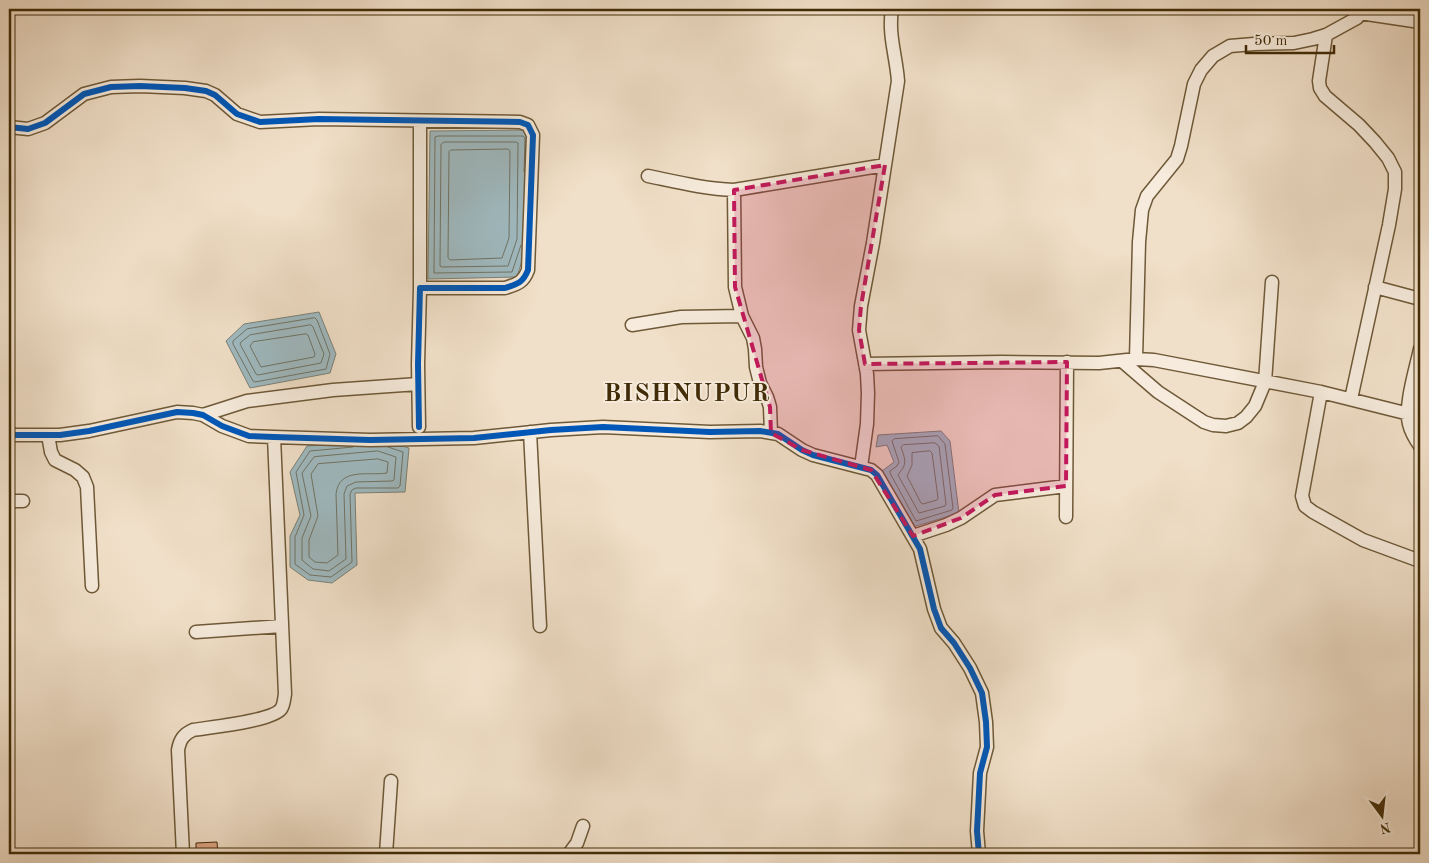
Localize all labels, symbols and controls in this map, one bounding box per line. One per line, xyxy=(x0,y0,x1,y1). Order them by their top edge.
scale bar xyxy=(1246,22,1334,54)
text: 50 m xyxy=(1254,34,1288,49)
district label: BISHNUPUR xyxy=(603,382,771,407)
north arrow xyxy=(1356,790,1406,840)
text: N xyxy=(1378,819,1392,836)

